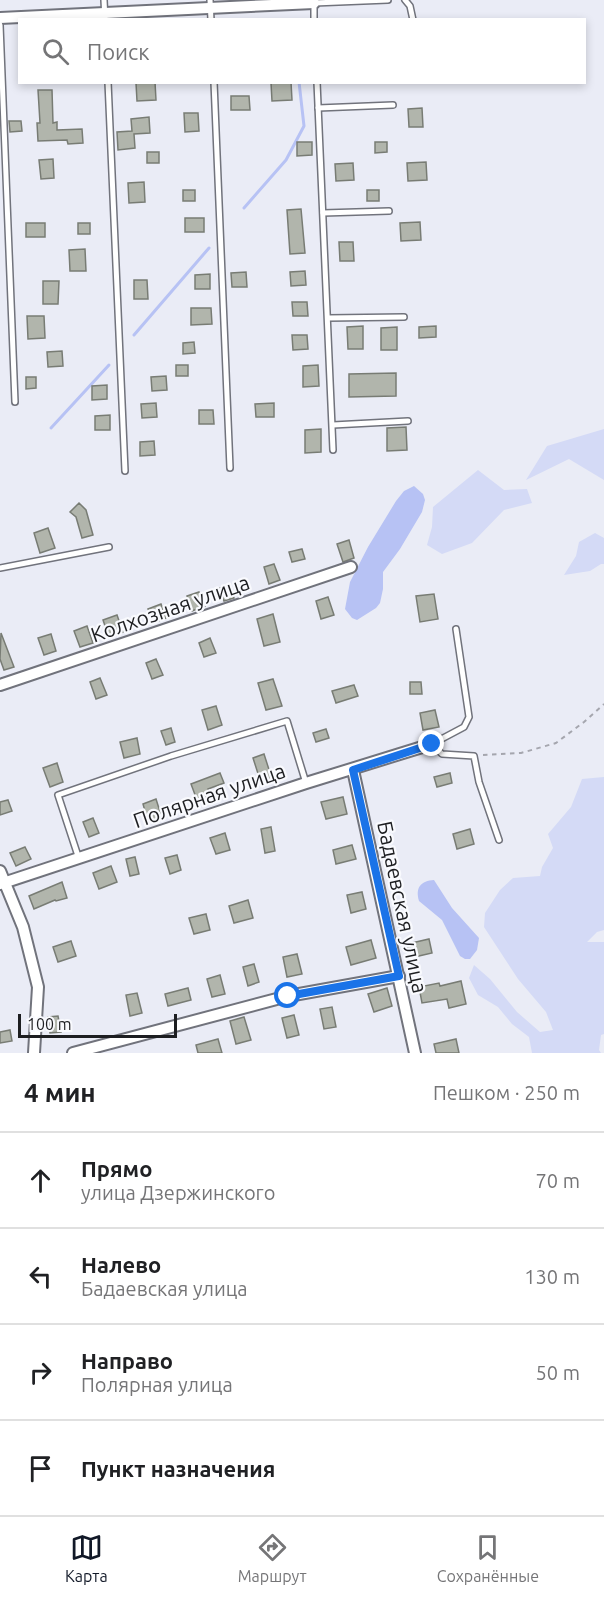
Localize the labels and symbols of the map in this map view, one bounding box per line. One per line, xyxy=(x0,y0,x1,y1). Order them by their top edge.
street label: Колхозная улица xyxy=(87,570,253,646)
route end xyxy=(418,730,444,756)
street label: Полярная улица xyxy=(130,758,288,832)
street label: Бадаевская улица xyxy=(373,819,433,995)
route start xyxy=(274,982,300,1008)
scale bar xyxy=(18,1011,177,1038)

